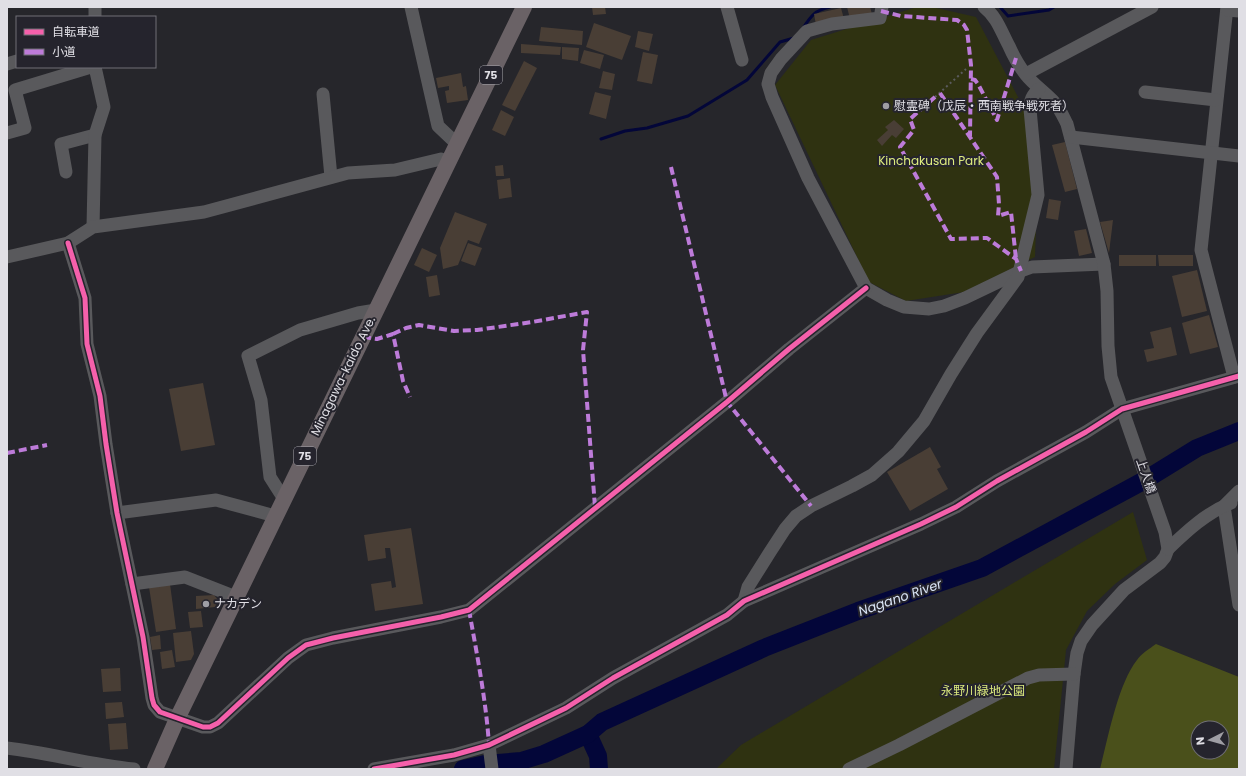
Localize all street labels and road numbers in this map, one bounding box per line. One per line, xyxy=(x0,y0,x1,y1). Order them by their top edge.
road number: 75 xyxy=(480,66,502,84)
street label: Minagawa-kaido Ave. xyxy=(306,313,379,438)
road number: 75 xyxy=(294,447,316,465)
street label: 上人橋 xyxy=(1133,456,1160,496)

